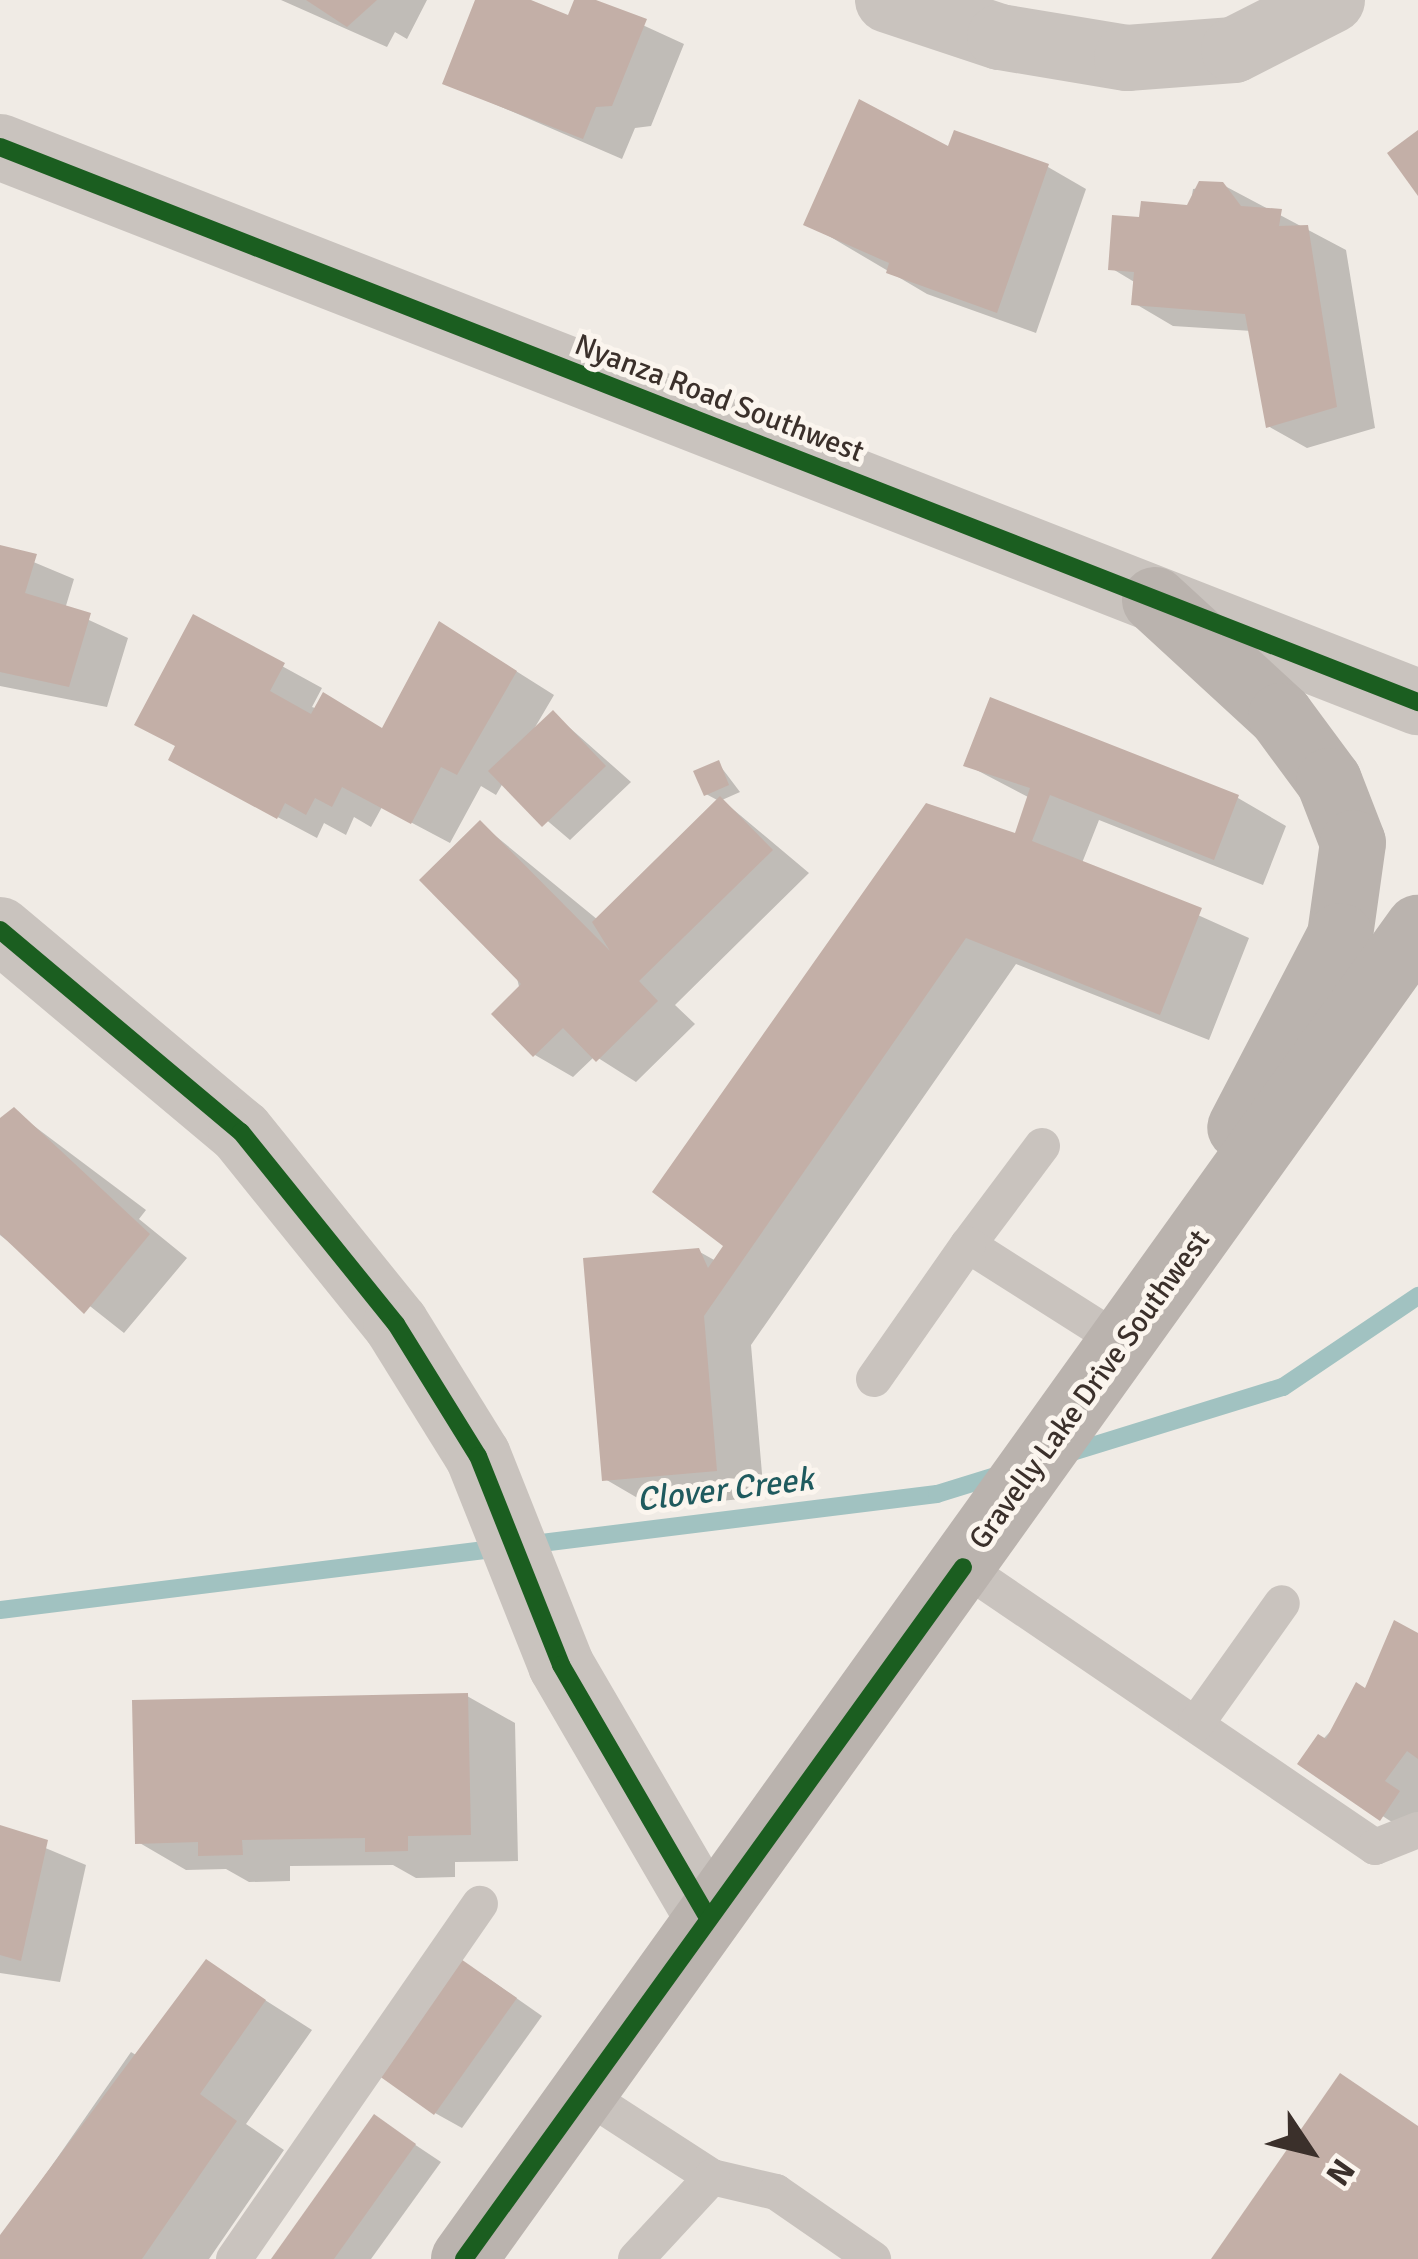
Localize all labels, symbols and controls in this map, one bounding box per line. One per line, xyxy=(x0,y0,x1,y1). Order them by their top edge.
street label: Nyanza Road Southwest xyxy=(569,327,869,471)
street label: Gravelly Lake Drive Southwest xyxy=(962,1223,1218,1557)
water label: Clover Creek xyxy=(634,1460,816,1520)
north arrow xyxy=(1250,2091,1370,2211)
text: N xyxy=(1317,2151,1363,2193)

